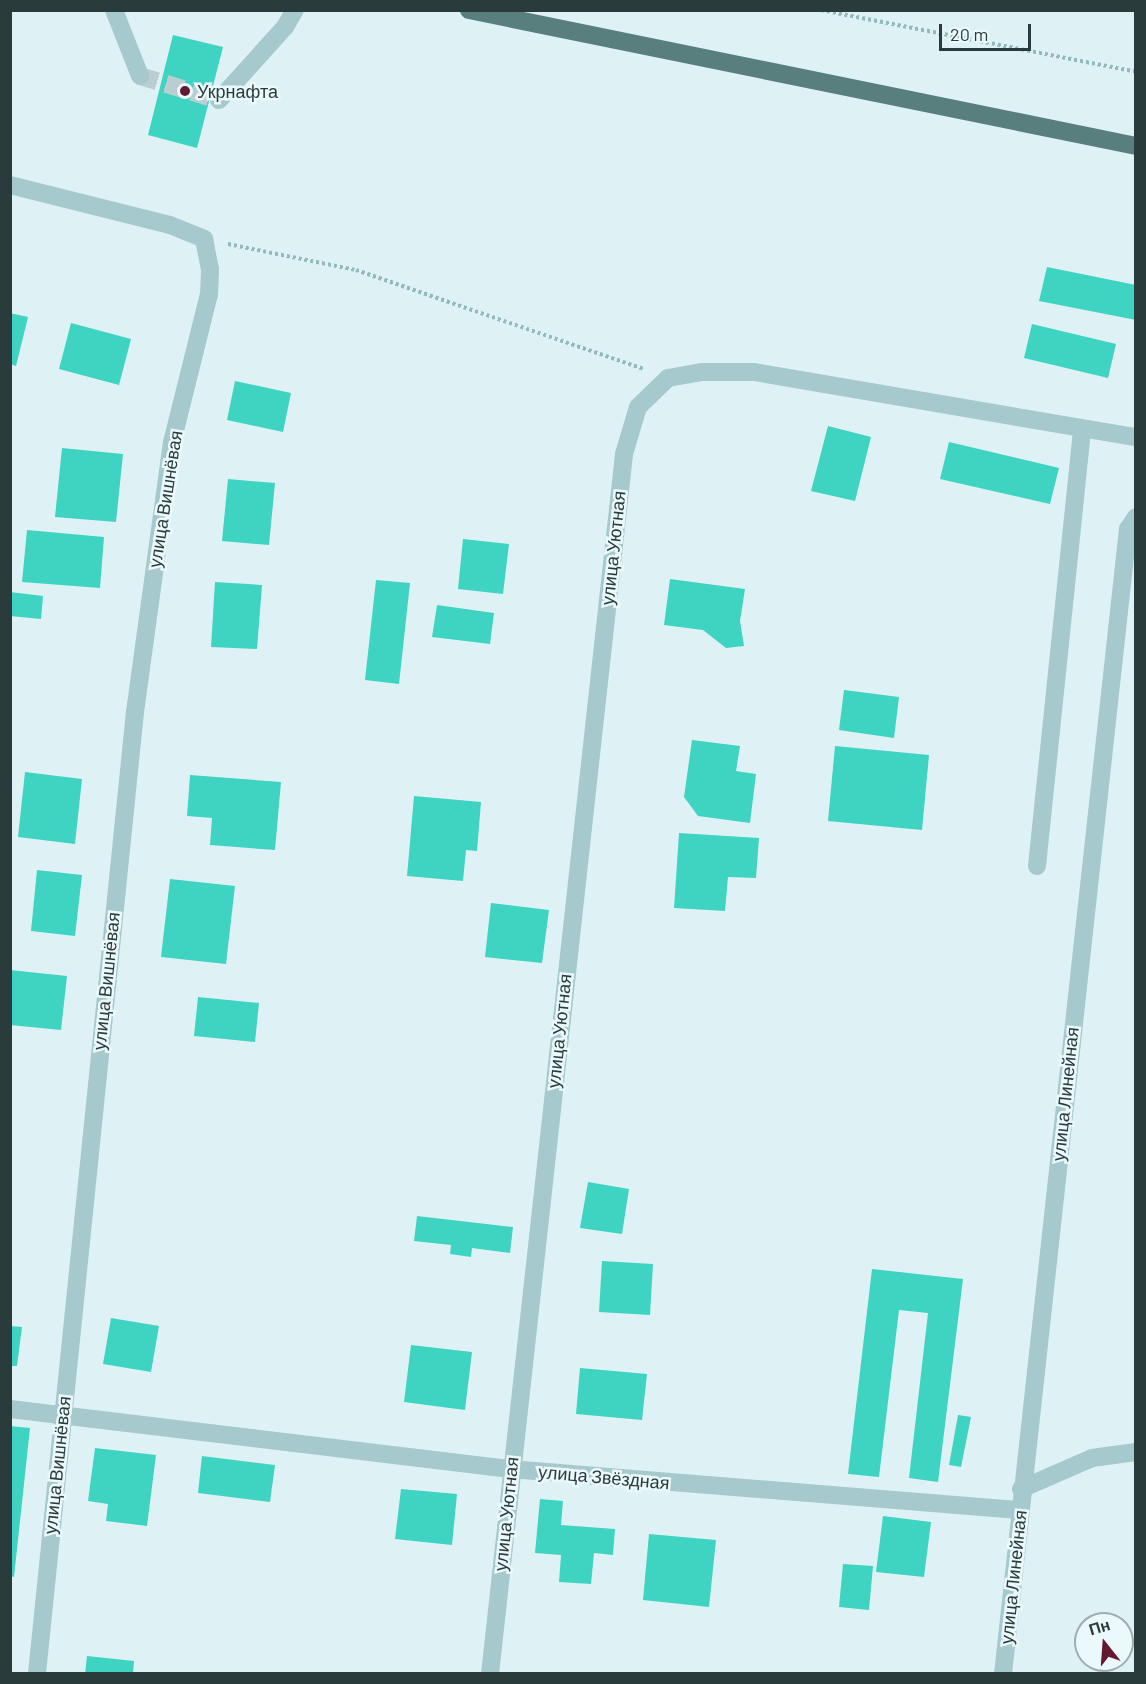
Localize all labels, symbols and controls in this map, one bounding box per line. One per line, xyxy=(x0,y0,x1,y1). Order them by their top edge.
scale bar xyxy=(942,12,1034,50)
text: 20 m xyxy=(950,23,988,45)
place label: Укрнафта xyxy=(197,80,278,102)
marker: Укрнафта xyxy=(178,84,192,98)
street label: улица Вишнёвая xyxy=(143,429,187,569)
street label: улица Уютная xyxy=(596,490,630,606)
street label: улица Вишнёвая xyxy=(88,911,124,1051)
street label: улица Уютная xyxy=(542,973,576,1089)
street label: улица Линейная xyxy=(1047,1026,1083,1162)
street label: улица Вишнёвая xyxy=(39,1395,75,1535)
street label: улица Уютная xyxy=(489,1456,523,1572)
street label: улица Звёздная xyxy=(538,1461,670,1493)
street label: улица Линейная xyxy=(995,1509,1031,1645)
north arrow xyxy=(1074,1612,1134,1672)
text: Пн xyxy=(1086,1614,1112,1638)

